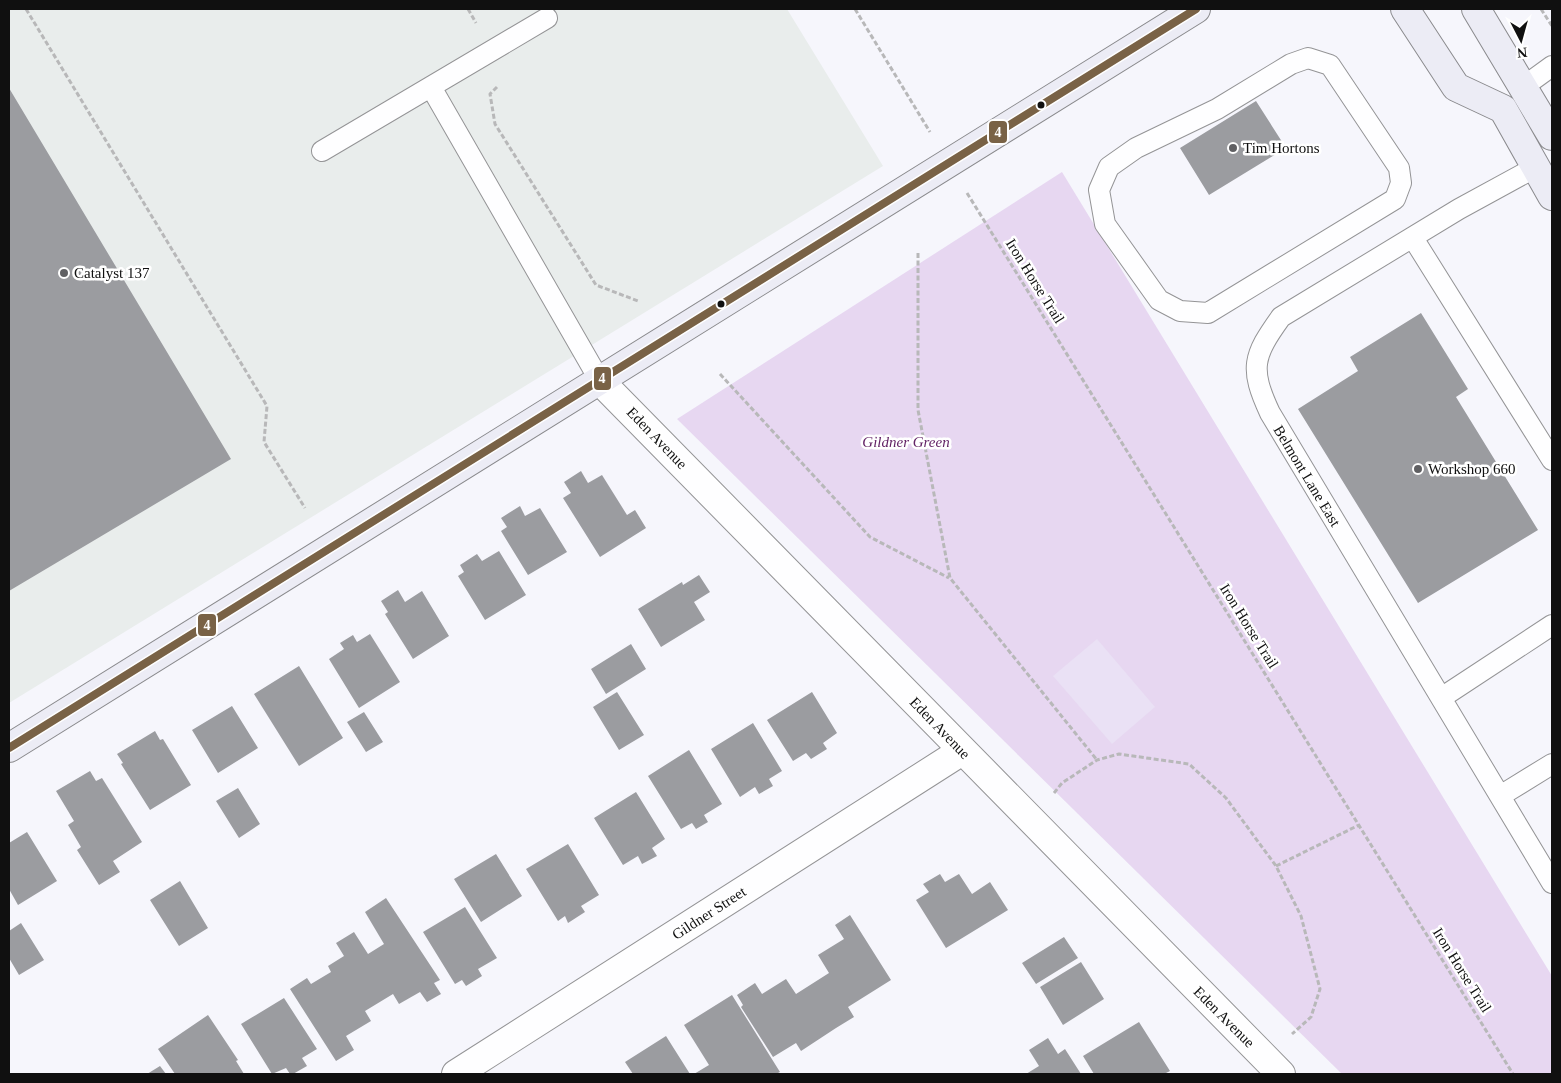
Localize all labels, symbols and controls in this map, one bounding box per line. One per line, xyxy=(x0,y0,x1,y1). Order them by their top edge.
north arrow xyxy=(1496,15,1546,65)
text: N xyxy=(1516,44,1528,60)
unlabelled marker xyxy=(1036,100,1046,110)
line badge: 4 xyxy=(988,120,1008,144)
text: 4 xyxy=(995,125,1002,140)
place label: Tim Hortons xyxy=(1243,140,1320,156)
marker: Tim Hortons xyxy=(1227,142,1239,154)
street label: Iron Horse Trail xyxy=(1003,236,1067,326)
place label: Catalyst 137 xyxy=(74,265,150,281)
marker: Catalyst 137 xyxy=(58,267,70,279)
unlabelled marker xyxy=(716,299,726,309)
line badge: 4 xyxy=(593,366,612,391)
text: 4 xyxy=(599,371,606,386)
street label: Eden Avenue xyxy=(624,404,691,472)
street label: Belmont Lane East xyxy=(1271,423,1344,530)
park label: Gildner Green xyxy=(862,434,950,450)
place label: Workshop 660 xyxy=(1428,461,1516,477)
marker: Workshop 660 xyxy=(1412,463,1424,475)
street label: Iron Horse Trail xyxy=(1217,581,1281,671)
line badge: 4 xyxy=(197,613,217,637)
text: 4 xyxy=(204,618,211,633)
street label: Eden Avenue xyxy=(907,694,974,762)
street label: Gildner Street xyxy=(669,883,750,943)
street label: Iron Horse Trail xyxy=(1430,925,1494,1015)
street label: Eden Avenue xyxy=(1190,983,1258,1051)

